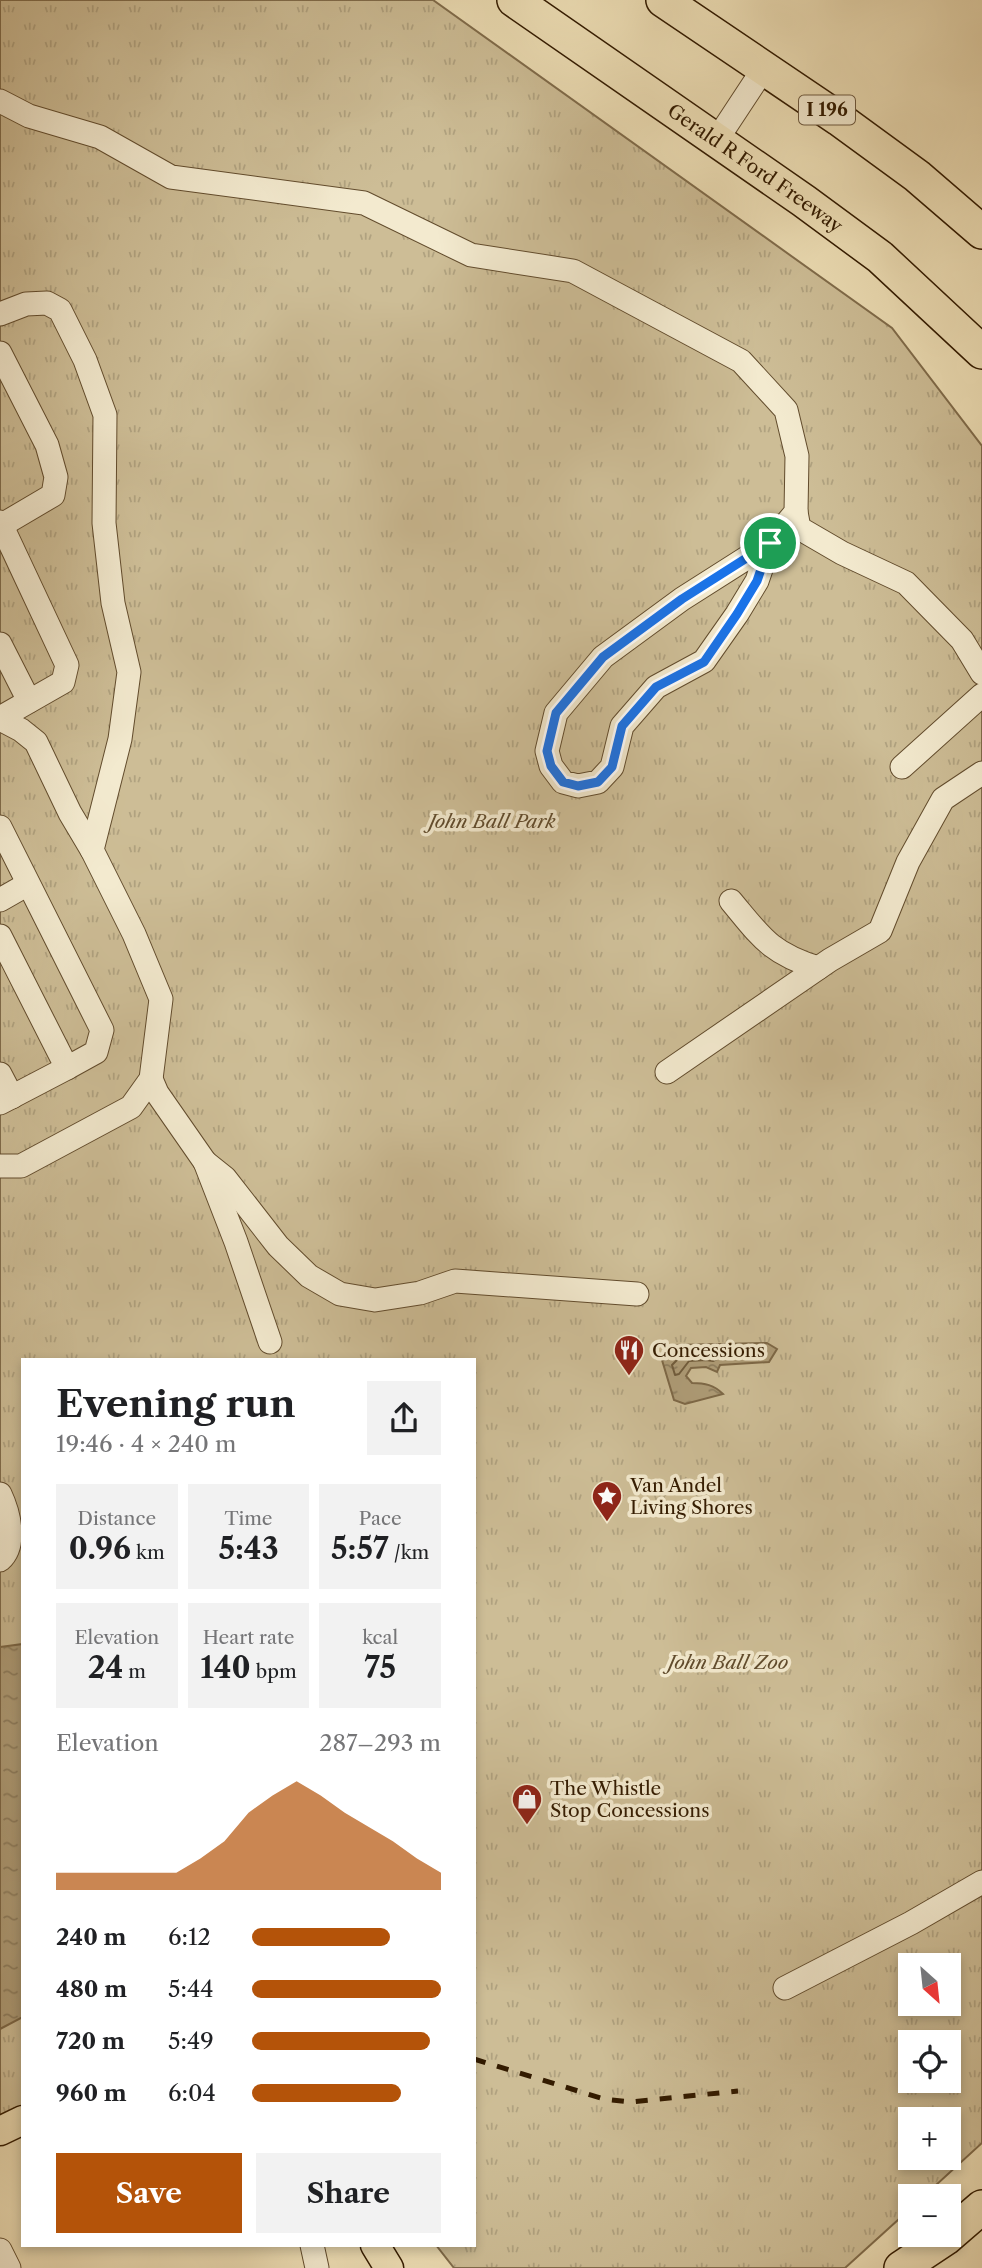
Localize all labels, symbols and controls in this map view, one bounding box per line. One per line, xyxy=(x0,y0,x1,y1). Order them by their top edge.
road number: I 196 xyxy=(799,96,855,124)
street label: Gerald R Ford Freeway xyxy=(663,99,848,237)
pin xyxy=(740,513,800,573)
icon: arrive xyxy=(751,524,789,562)
park label: John Ball Park xyxy=(423,810,556,833)
restaurant icon: Concessions xyxy=(612,1333,646,1377)
place label: Concessions xyxy=(652,1339,765,1362)
text: Evening run xyxy=(56,1380,296,1427)
button: share xyxy=(367,1381,441,1455)
text: 19:46 · 4 × 240 m xyxy=(56,1430,236,1458)
place label: Van Andel Living Shores xyxy=(629,1474,753,1519)
place icon: Van Andel Living Shores xyxy=(590,1479,624,1523)
text: Distance xyxy=(78,1507,156,1530)
text: Time xyxy=(224,1507,273,1530)
text: Pace xyxy=(359,1507,402,1530)
text: 0.96 xyxy=(69,1530,131,1567)
text: 5:43 xyxy=(218,1530,279,1567)
text: 5:57 xyxy=(331,1530,389,1567)
text: km xyxy=(131,1541,165,1564)
text: /km xyxy=(389,1541,429,1564)
text: Elevation xyxy=(74,1626,159,1649)
text: Heart rate xyxy=(203,1626,294,1649)
text: kcal xyxy=(362,1626,398,1649)
text: 24 xyxy=(88,1649,123,1686)
text: 140 xyxy=(200,1649,251,1686)
text: 75 xyxy=(364,1649,396,1686)
park label: John Ball Zoo xyxy=(663,1651,788,1674)
text: m xyxy=(123,1660,146,1683)
text: bpm xyxy=(251,1660,297,1683)
text: Elevation xyxy=(56,1729,159,1757)
text: 287–293 m xyxy=(319,1729,441,1757)
place label: The Whistle Stop Concessions xyxy=(550,1777,709,1822)
shop icon: The Whistle Stop Concessions xyxy=(510,1782,544,1826)
text: 240 m xyxy=(56,1923,127,1951)
text: 6:12 xyxy=(168,1923,211,1951)
north arrow xyxy=(898,1953,961,2016)
map controls xyxy=(898,1953,961,2247)
text: 480 m xyxy=(56,1975,127,2003)
text: 5:44 xyxy=(168,1975,214,2003)
text: 720 m xyxy=(56,2027,125,2055)
text: 5:49 xyxy=(168,2027,214,2055)
button: locate xyxy=(898,2030,961,2093)
text: 960 m xyxy=(56,2079,127,2107)
text: 6:04 xyxy=(168,2079,216,2107)
button: + xyxy=(898,2107,961,2170)
button: Save xyxy=(56,2153,242,2233)
button: Share xyxy=(256,2153,441,2233)
button: − xyxy=(898,2184,961,2247)

